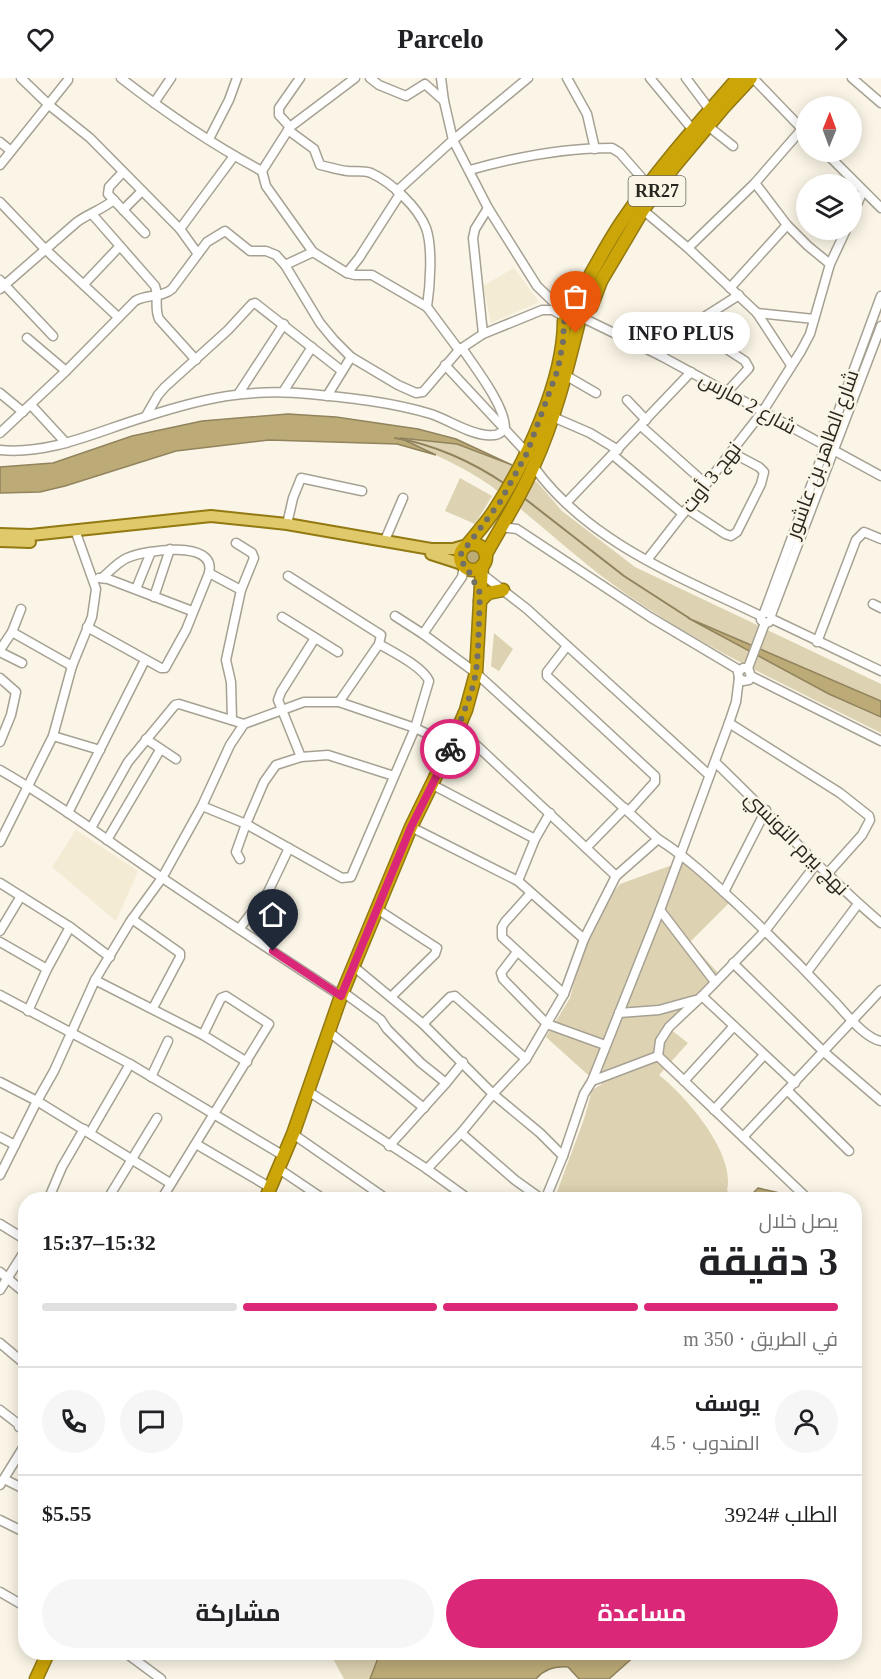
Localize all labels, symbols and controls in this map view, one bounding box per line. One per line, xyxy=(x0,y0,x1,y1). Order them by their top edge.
icon: heart xyxy=(24,23,57,56)
icon: forward xyxy=(824,23,857,56)
text: Parcelo xyxy=(397,24,484,54)
north arrow xyxy=(796,96,862,162)
map controls xyxy=(796,96,862,240)
button: layers xyxy=(796,174,862,240)
road number: RR27 xyxy=(628,176,686,206)
pin xyxy=(550,271,601,333)
icon: bag xyxy=(559,280,592,313)
callout: INFO PLUS xyxy=(612,312,750,354)
text: INFO PLUS xyxy=(628,322,734,344)
street label: شارع 2 مارس xyxy=(694,367,800,441)
street label: شارع الطاهر بن عاشور xyxy=(781,367,866,543)
street label: نهج 3 أوت xyxy=(676,437,748,518)
courier xyxy=(420,719,480,779)
icon: bike xyxy=(434,733,467,766)
street label: نهج بيرم التونسي xyxy=(738,787,853,902)
pin xyxy=(247,889,298,951)
icon: home xyxy=(256,898,289,931)
text: يصل خلال xyxy=(759,1210,838,1232)
text: 15:32–15:37 xyxy=(42,1230,156,1255)
text: 3 دقيقة xyxy=(698,1240,838,1283)
text: في الطريق · 350 m xyxy=(683,1328,838,1350)
button: phone xyxy=(42,1390,105,1453)
button: chat xyxy=(120,1390,183,1453)
button: person xyxy=(775,1390,838,1453)
text: يوسف xyxy=(695,1391,760,1416)
text: المندوب · 4.5 xyxy=(651,1432,760,1454)
text: $5.55 xyxy=(42,1501,92,1526)
text: الطلب #3924 xyxy=(724,1502,838,1527)
button: مشاركة xyxy=(42,1579,434,1648)
button: مساعدة xyxy=(446,1579,838,1648)

